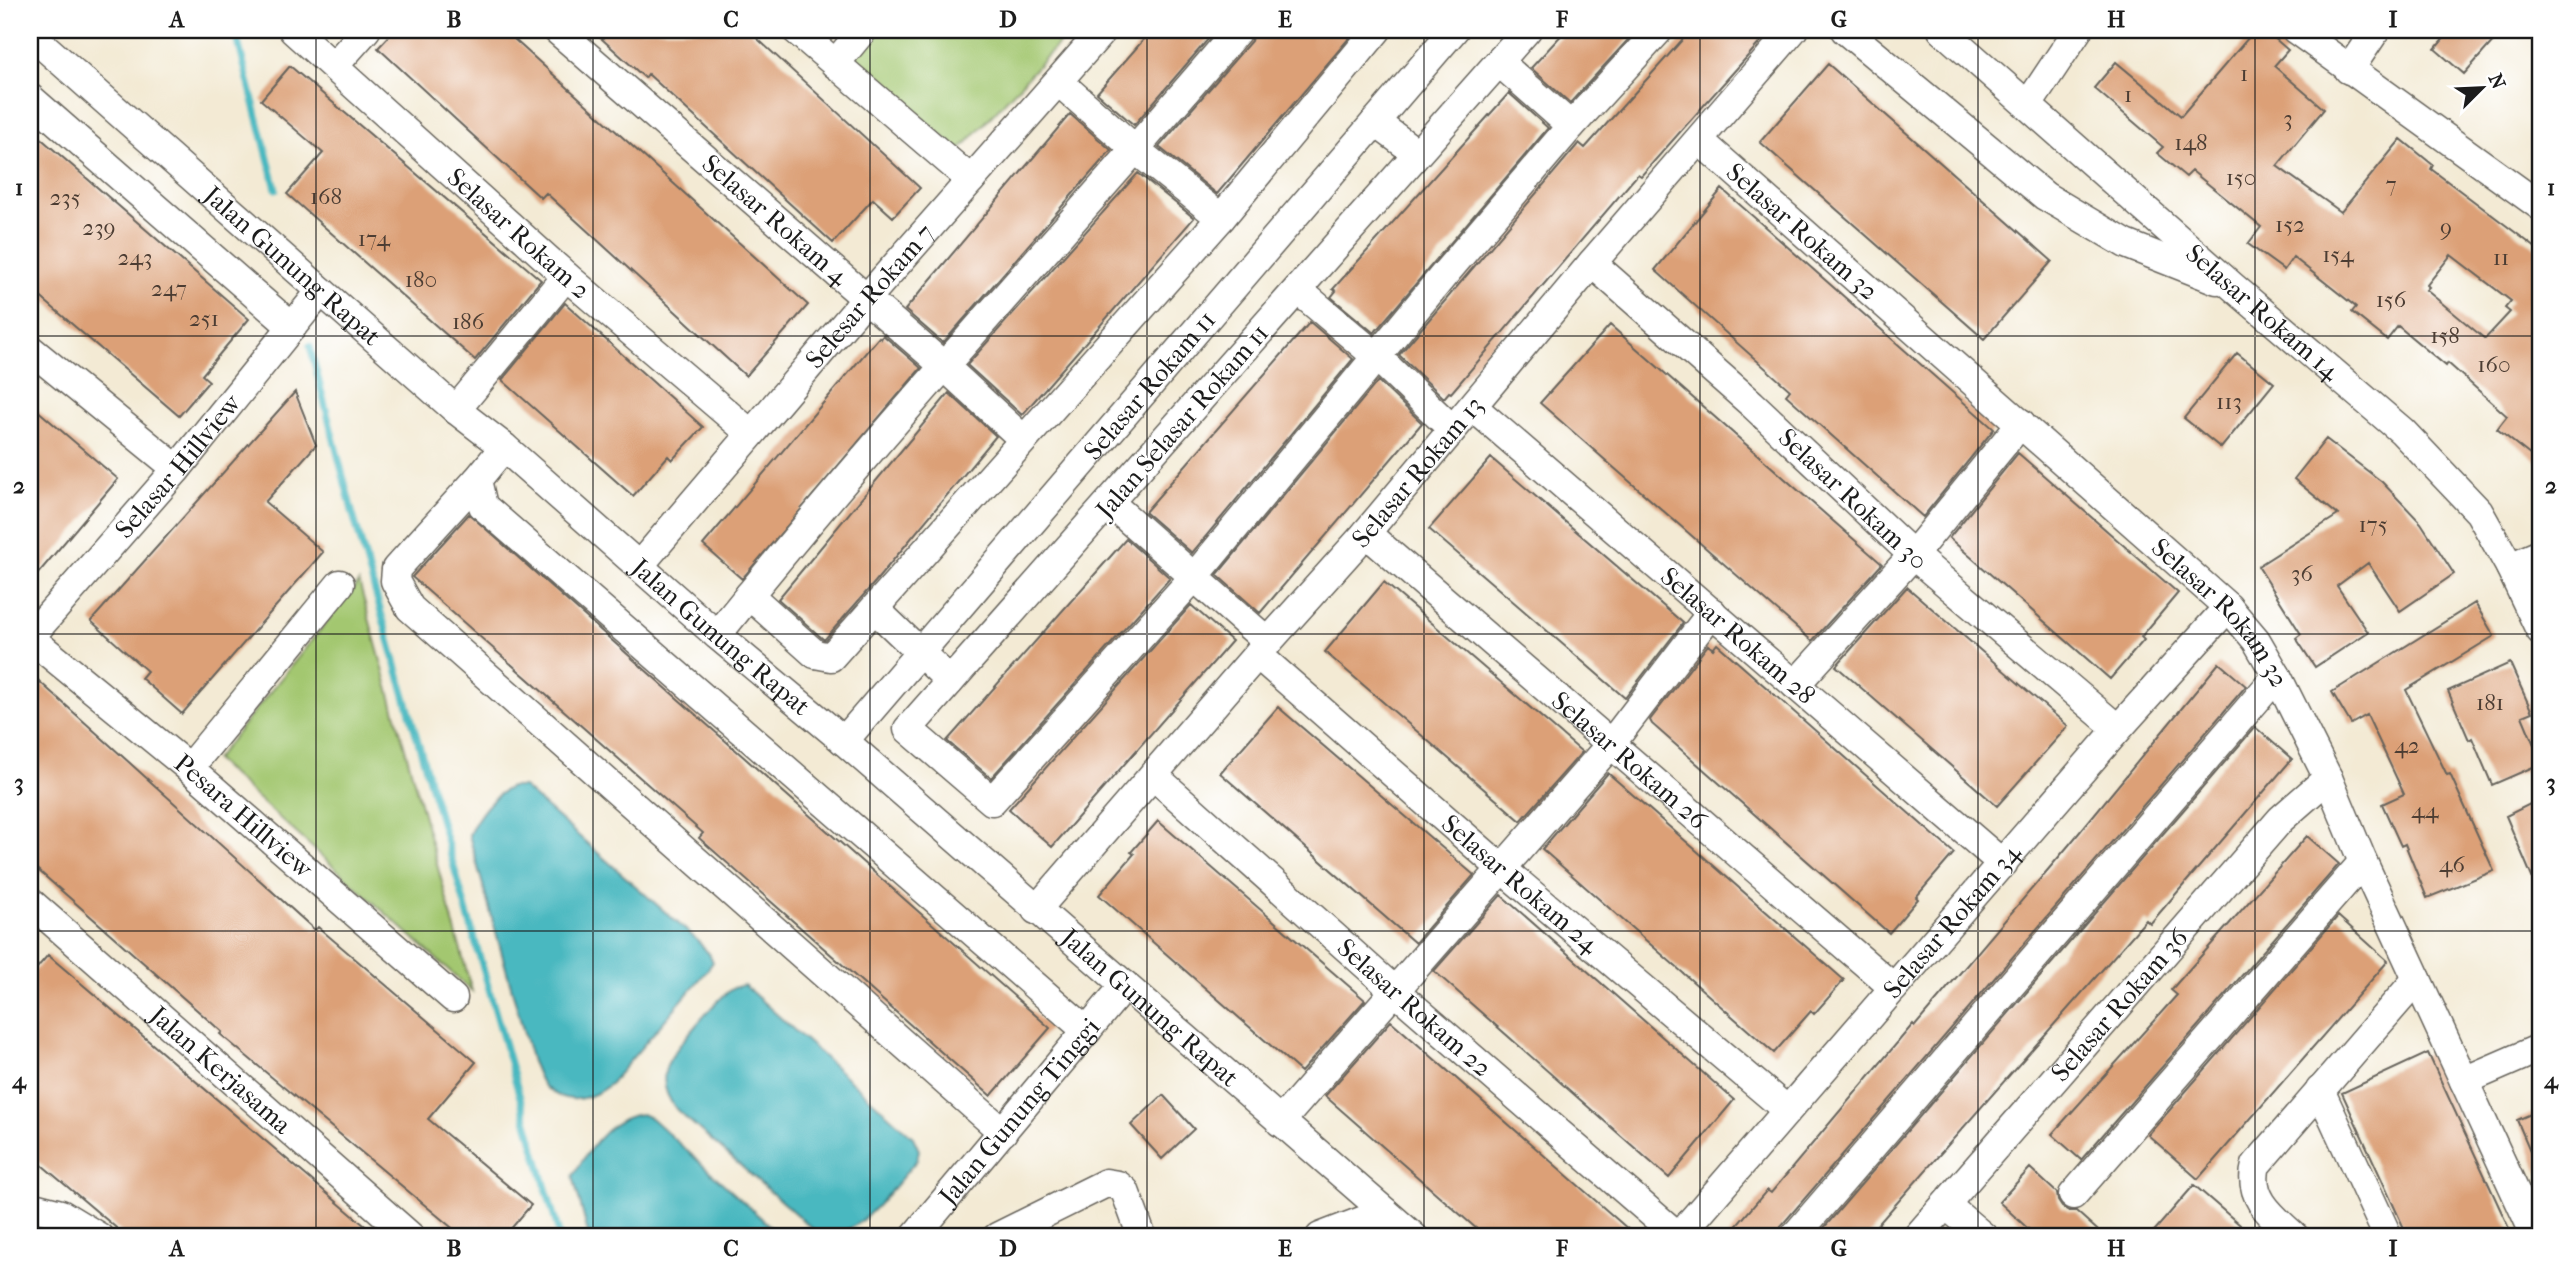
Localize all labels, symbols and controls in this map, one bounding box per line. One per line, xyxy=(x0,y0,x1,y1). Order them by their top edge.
text: A xyxy=(168,6,186,33)
text: B xyxy=(447,6,462,33)
text: C xyxy=(723,6,739,33)
text: D xyxy=(999,6,1017,33)
text: E xyxy=(1278,6,1292,33)
text: F xyxy=(1555,6,1569,33)
text: G xyxy=(1831,6,1847,33)
text: H xyxy=(2107,6,2125,33)
text: I xyxy=(2389,6,2398,33)
north arrow xyxy=(2448,52,2518,122)
house number: 1 xyxy=(2240,60,2248,87)
text: N xyxy=(2484,70,2510,93)
house number: 1 xyxy=(2124,81,2132,108)
house number: 3 xyxy=(2283,105,2293,132)
house number: 148 xyxy=(2174,129,2208,156)
street label: Selasar Rokam 4 xyxy=(696,148,855,292)
street label: Selasar Rokam 32 xyxy=(1720,157,1884,307)
street label: Selasar Rokam 2 xyxy=(441,162,596,306)
house number: 150 xyxy=(2226,164,2256,191)
house number: 7 xyxy=(2385,171,2397,198)
text: 1 xyxy=(15,174,23,201)
text: 1 xyxy=(2547,174,2555,201)
street label: Jalan Gunung Rapat xyxy=(196,179,387,353)
house number: 168 xyxy=(310,183,342,210)
house number: 235 xyxy=(49,184,81,211)
house number: 152 xyxy=(2275,211,2305,238)
house number: 239 xyxy=(82,214,116,241)
house number: 9 xyxy=(2440,214,2452,241)
street label: Selesar Rokam 7 xyxy=(799,218,941,375)
house number: 174 xyxy=(358,225,392,252)
street label: Selasar Rokam 14 xyxy=(2179,238,2346,387)
house number: 154 xyxy=(2322,241,2355,268)
house number: 243 xyxy=(118,244,152,271)
house number: 11 xyxy=(2493,244,2509,271)
house number: 180 xyxy=(405,266,437,293)
house number: 247 xyxy=(151,275,187,302)
house number: 156 xyxy=(2376,286,2407,313)
house number: 251 xyxy=(189,305,219,332)
street label: Selasar Rokam 11 xyxy=(1077,305,1222,466)
house number: 186 xyxy=(452,308,485,335)
street label: Jalan Selasar Rokam 11 xyxy=(1088,318,1275,526)
house number: 158 xyxy=(2430,322,2460,349)
house number: 160 xyxy=(2477,351,2511,378)
street label: Selasar Hillview xyxy=(109,388,248,545)
house number: 113 xyxy=(2216,388,2242,415)
street label: Selasar Rokam 13 xyxy=(1346,390,1490,554)
street label: Selasar Rokam 30 xyxy=(1772,422,1934,577)
text: 2 xyxy=(13,472,25,499)
text: 2 xyxy=(2545,472,2557,499)
house number: 175 xyxy=(2358,511,2388,538)
street label: Selasar Rokam 32 xyxy=(2145,532,2295,692)
street label: Jalan Gunung Rapat xyxy=(624,551,817,723)
house number: 36 xyxy=(2291,560,2313,587)
street label: Selasar Rokam 28 xyxy=(1654,561,1821,711)
street label: Selasar Rokam 26 xyxy=(1545,685,1714,837)
house number: 181 xyxy=(2476,689,2504,716)
house number: 42 xyxy=(2394,732,2420,759)
street label: Pesara Hillview xyxy=(168,748,319,885)
text: 3 xyxy=(14,769,24,796)
text: 3 xyxy=(2546,769,2556,796)
house number: 44 xyxy=(2411,797,2440,824)
street label: Selasar Rokam 24 xyxy=(1435,808,1605,960)
street label: Selasar Rokam 34 xyxy=(1877,837,2028,1005)
house number: 46 xyxy=(2439,851,2466,878)
street label: Jalan Gunung Rapat xyxy=(1053,921,1245,1094)
street label: Selasar Rokam 36 xyxy=(2045,922,2195,1088)
street label: Selasar Rokam 22 xyxy=(1331,932,1498,1084)
street label: Jalan Kerjasama xyxy=(142,998,298,1141)
street label: Jalan Gunung Tinggi xyxy=(931,1012,1107,1213)
text: 4 xyxy=(11,1067,27,1094)
text: 4 xyxy=(2543,1067,2559,1094)
text: A xyxy=(168,1235,186,1262)
text: B xyxy=(447,1235,462,1262)
text: C xyxy=(723,1235,739,1262)
text: D xyxy=(999,1235,1017,1262)
text: E xyxy=(1278,1235,1292,1262)
text: F xyxy=(1555,1235,1569,1262)
text: G xyxy=(1831,1235,1847,1262)
text: H xyxy=(2107,1235,2125,1262)
text: I xyxy=(2389,1235,2398,1262)

